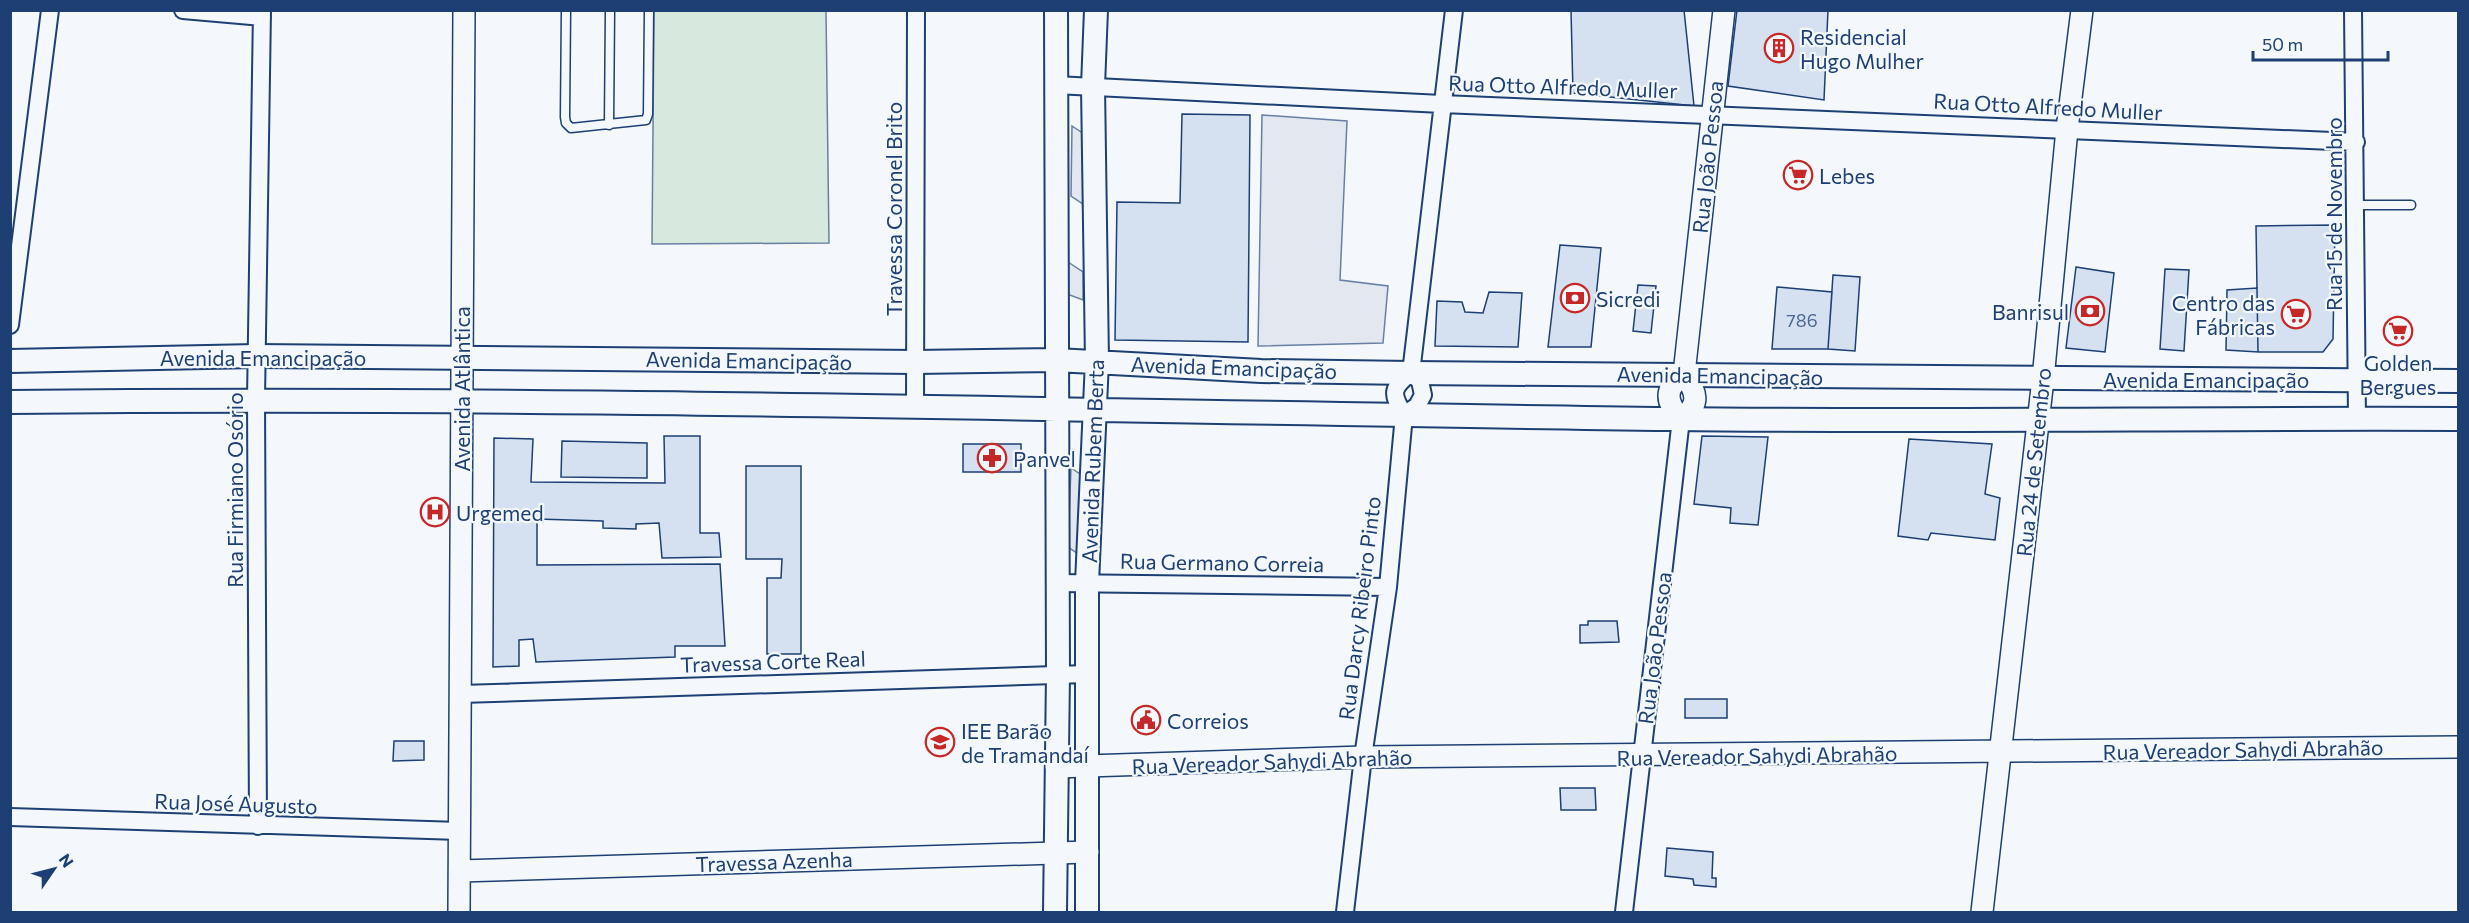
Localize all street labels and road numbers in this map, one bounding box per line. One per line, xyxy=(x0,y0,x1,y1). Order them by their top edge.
street label: Rua Otto Alfredo Muller xyxy=(1448,70,1678,102)
street label: Rua João Pessoa xyxy=(1687,79,1727,235)
street label: Rua Otto Alfredo Muller xyxy=(1933,88,2163,124)
street label: Travessa Coronel Brito xyxy=(881,102,906,316)
street label: Rua 15 de Novembro xyxy=(2321,117,2346,311)
street label: Avenida Atlântica xyxy=(449,306,474,472)
street label: Avenida Emancipação xyxy=(160,345,366,370)
street label: Avenida Emancipação xyxy=(646,346,852,374)
street label: Avenida Emancipação xyxy=(1130,351,1338,383)
street label: Avenida Rubem Berta xyxy=(1076,359,1108,563)
street label: Avenida Emancipação xyxy=(1617,361,1823,389)
street label: Rua 24 de Setembro xyxy=(2011,366,2055,558)
street label: Avenida Emancipação xyxy=(2103,367,2309,392)
street label: Rua Firmiano Osório xyxy=(222,392,247,588)
street label: Rua Darcy Ribeiro Pinto xyxy=(1333,495,1385,721)
street label: Rua Germano Correia xyxy=(1120,548,1324,576)
street label: Rua João Pessoa xyxy=(1632,570,1676,726)
street label: Travessa Corte Real xyxy=(680,645,866,677)
street label: Rua Vereador Sahydi Abrahão xyxy=(2102,734,2384,764)
street label: Rua Vereador Sahydi Abrahão xyxy=(1616,740,1898,770)
street label: Rua Vereador Sahydi Abrahão xyxy=(1131,744,1413,778)
street label: Rua José Augusto xyxy=(154,788,318,818)
street label: Travessa Azenha xyxy=(695,846,853,876)

